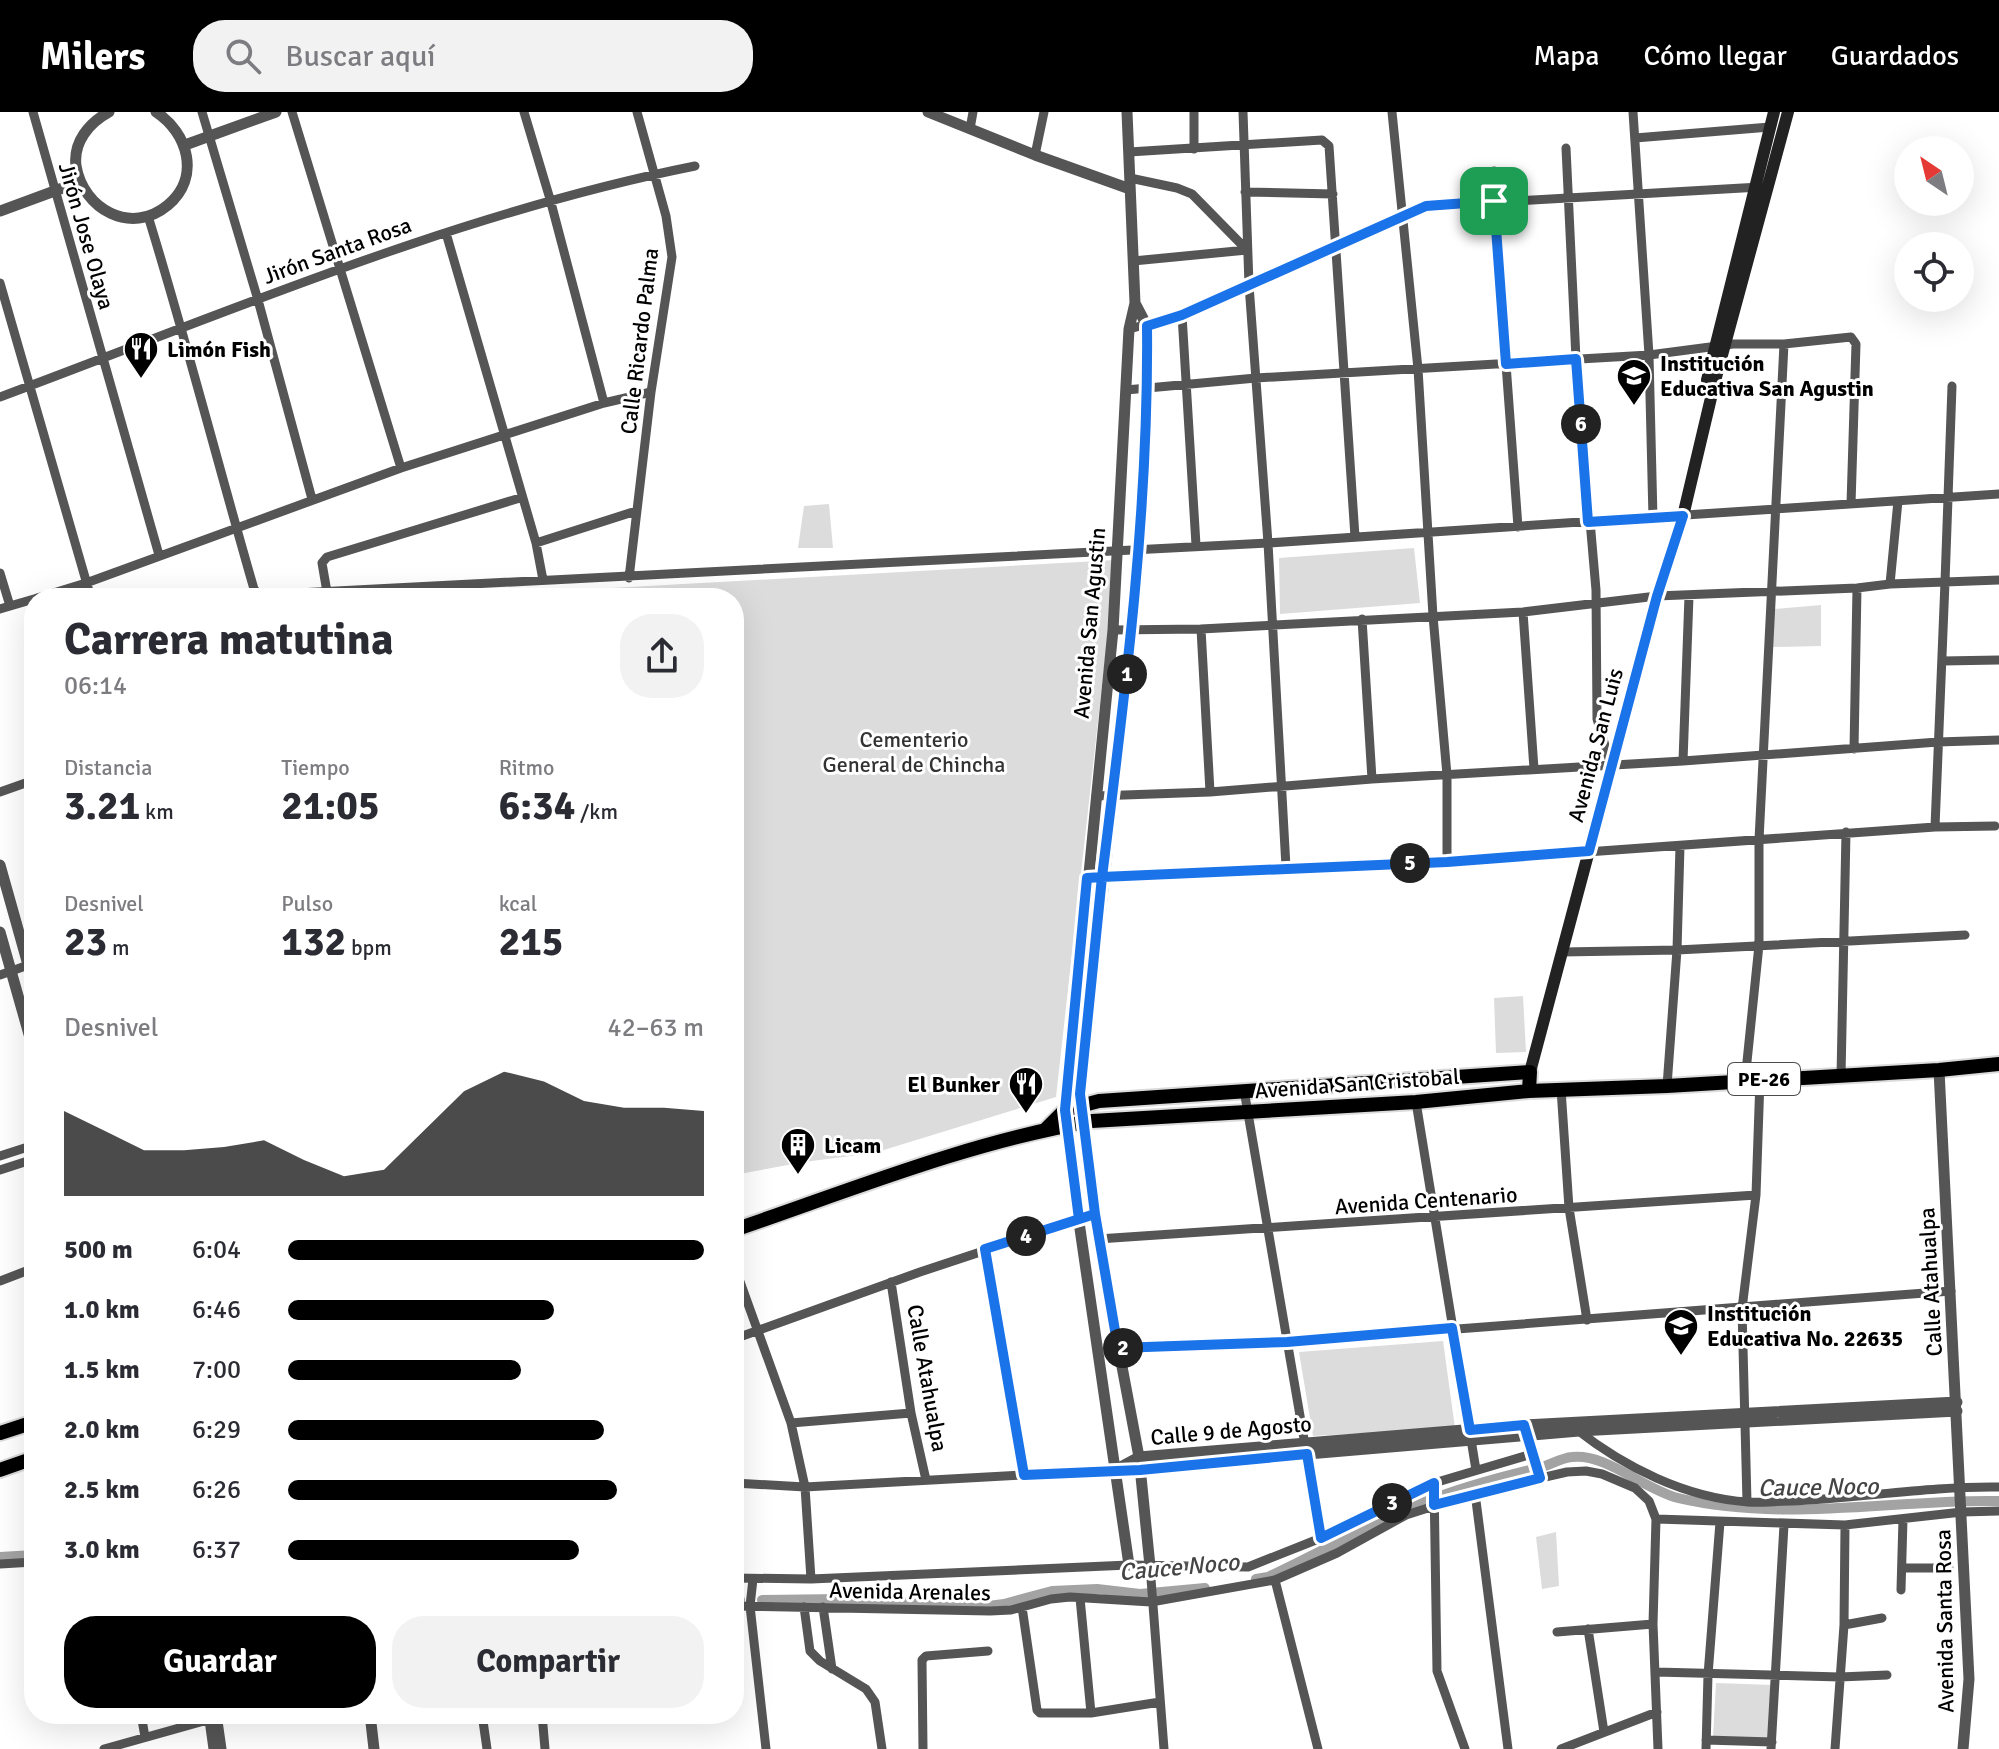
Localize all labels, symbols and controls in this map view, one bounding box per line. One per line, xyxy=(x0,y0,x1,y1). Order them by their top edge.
search box xyxy=(193,20,753,92)
text: Milers xyxy=(40,33,145,80)
icon: search xyxy=(221,34,265,78)
text: Buscar aquí xyxy=(285,38,435,75)
text: Mapa xyxy=(1534,39,1599,73)
text: Cómo llegar xyxy=(1643,39,1787,73)
text: Guardados xyxy=(1831,39,1959,73)
north arrow xyxy=(1894,136,1974,216)
map controls xyxy=(1894,136,1974,312)
street label: Jirón Jose Olaya xyxy=(53,160,120,313)
pin xyxy=(1460,167,1528,235)
icon: arrive xyxy=(1472,179,1516,223)
street label: Jirón Santa Rosa xyxy=(259,211,415,290)
button: locate xyxy=(1894,232,1974,312)
street label: Calle Ricardo Palma xyxy=(615,246,664,436)
restaurant icon: Limón Fish xyxy=(122,330,160,380)
place label: Limón Fish xyxy=(167,336,271,363)
place label: Institución Educativa San Agustin xyxy=(1660,350,1874,402)
school or university icon: Institución Educativa San Agustin xyxy=(1615,357,1653,407)
pin: 6 xyxy=(1561,404,1601,444)
text: 6 xyxy=(1575,410,1587,437)
street label: Avenida San Agustin xyxy=(1068,526,1111,720)
text: Carrera matutina xyxy=(64,613,394,667)
button: share xyxy=(620,614,704,698)
pin: 1 xyxy=(1107,654,1147,694)
text: 1 xyxy=(1121,660,1133,687)
street label: Avenida San Luis xyxy=(1562,665,1629,825)
text: 06:14 xyxy=(64,670,127,702)
park label: Cementerio General de Chincha xyxy=(823,726,1005,778)
text: Distancia xyxy=(64,754,152,781)
text: Tiempo xyxy=(281,754,350,781)
text: Ritmo xyxy=(499,754,554,781)
text: 3.21 xyxy=(64,781,140,831)
text: 21:05 xyxy=(281,781,380,831)
text: 6:34 xyxy=(499,781,575,831)
text: km xyxy=(140,798,174,825)
text: /km xyxy=(575,798,618,825)
pin: 5 xyxy=(1390,843,1430,883)
text: 5 xyxy=(1404,849,1416,876)
text: Desnivel xyxy=(64,890,144,917)
text: Pulso xyxy=(281,890,333,917)
text: kcal xyxy=(499,890,537,917)
text: 23 xyxy=(64,917,107,967)
text: 132 xyxy=(281,917,346,967)
text: 215 xyxy=(499,917,563,967)
text: m xyxy=(107,934,130,961)
text: bpm xyxy=(346,934,392,961)
text: Desnivel xyxy=(64,1012,158,1044)
text: 42–63 m xyxy=(608,1012,704,1044)
street label: Avenida San Cristobal xyxy=(1254,1063,1460,1104)
road number: PE-26 xyxy=(1728,1063,1800,1095)
restaurant icon: El Bunker xyxy=(1007,1065,1045,1115)
place label: El Bunker xyxy=(907,1071,1000,1098)
building icon: Licam xyxy=(779,1126,817,1176)
place label: Licam xyxy=(824,1132,881,1159)
street label: Avenida Centenario xyxy=(1334,1181,1518,1220)
street label: Calle Atahualpa xyxy=(1913,1207,1948,1357)
pin: 4 xyxy=(1006,1216,1046,1256)
text: 4 xyxy=(1020,1222,1032,1249)
text: 500 m xyxy=(64,1234,133,1266)
text: 6:04 xyxy=(192,1234,241,1266)
text: 1.0 km xyxy=(64,1294,140,1326)
text: 6:46 xyxy=(192,1294,241,1326)
place label: Institución Educativa No. 22635 xyxy=(1707,1300,1903,1352)
street label: Calle Atahualpa xyxy=(901,1302,954,1454)
school or university icon: Institución Educativa No. 22635 xyxy=(1662,1307,1700,1357)
pin: 2 xyxy=(1103,1328,1143,1368)
text: 2 xyxy=(1117,1334,1129,1361)
text: 1.5 km xyxy=(64,1354,140,1386)
text: 7:00 xyxy=(192,1354,241,1386)
street label: Calle 9 de Agosto xyxy=(1149,1410,1313,1451)
text: 2.0 km xyxy=(64,1414,140,1446)
text: 6:29 xyxy=(192,1414,241,1446)
water label: Cauce Noco xyxy=(1758,1471,1880,1503)
text: 2.5 km xyxy=(64,1474,140,1506)
text: 6:26 xyxy=(192,1474,241,1506)
pin: 3 xyxy=(1372,1483,1412,1523)
text: 3 xyxy=(1386,1489,1398,1516)
street label: Avenida Santa Rosa xyxy=(1929,1529,1960,1713)
text: 3.0 km xyxy=(64,1534,140,1566)
text: 6:37 xyxy=(192,1534,241,1566)
water label: Cauce Noco xyxy=(1118,1547,1242,1587)
street label: Avenida Arenales xyxy=(829,1577,991,1606)
button: Guardar xyxy=(64,1616,376,1708)
button: Compartir xyxy=(392,1616,704,1708)

